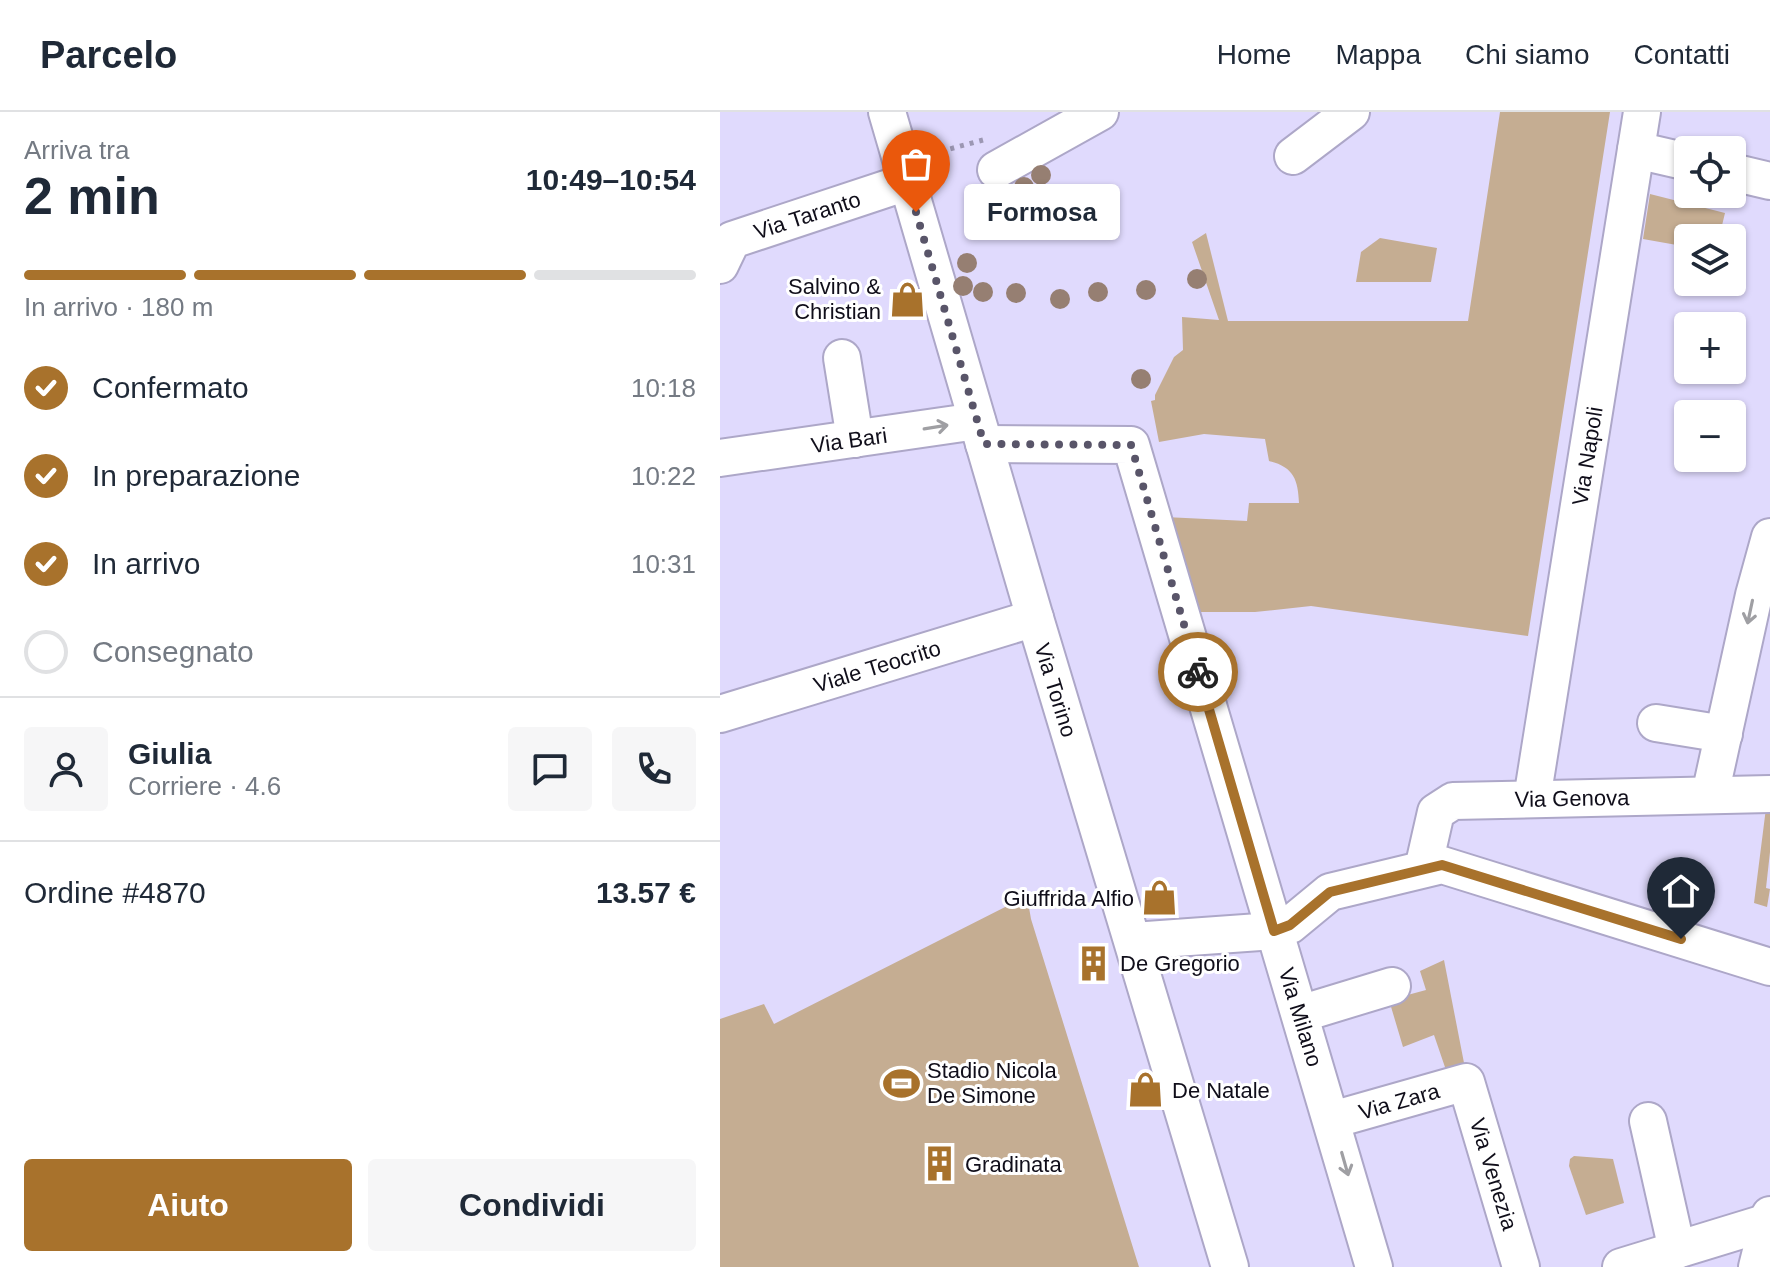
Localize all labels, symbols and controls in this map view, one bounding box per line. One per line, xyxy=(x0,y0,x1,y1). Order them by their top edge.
text: Parcelo xyxy=(40,34,177,76)
text: Home xyxy=(1217,39,1291,70)
text: Mappa xyxy=(1335,39,1421,70)
text: Chi siamo xyxy=(1465,39,1590,70)
text: Contatti xyxy=(1634,39,1730,70)
pin xyxy=(882,130,950,212)
text: Arriva tra xyxy=(24,135,129,165)
map controls xyxy=(1674,136,1746,472)
button: locate xyxy=(1674,136,1746,208)
icon: bag xyxy=(894,142,938,186)
text: 10:49–10:54 xyxy=(526,163,696,196)
text: 2 min xyxy=(24,167,160,225)
callout: Formosa xyxy=(964,184,1120,240)
street label: Via Taranto xyxy=(751,187,864,244)
text: Formosa xyxy=(987,197,1097,227)
button: layers xyxy=(1674,224,1746,296)
place label: Salvino & Christian xyxy=(788,274,881,324)
shop icon: Salvino & Christian xyxy=(888,280,926,318)
text: In arrivo · 180 m xyxy=(24,292,213,322)
button: + xyxy=(1674,312,1746,384)
icon: check xyxy=(24,366,68,410)
text: Confermato xyxy=(92,371,249,404)
text: 10:18 xyxy=(631,373,696,403)
button: − xyxy=(1674,400,1746,472)
street label: Via Napoli xyxy=(1567,405,1608,507)
one-way arrow xyxy=(923,419,948,434)
street label: Via Bari xyxy=(809,423,889,458)
icon: check xyxy=(24,454,68,498)
text: In preparazione xyxy=(92,459,300,492)
text: 10:22 xyxy=(631,461,696,491)
icon: check xyxy=(24,542,68,586)
text: In arrivo xyxy=(92,547,200,580)
text: 10:31 xyxy=(631,549,696,579)
one-way arrow xyxy=(1742,599,1757,624)
courier xyxy=(1158,632,1238,712)
text: Consegnato xyxy=(92,635,254,668)
street label: Viale Teocrito xyxy=(811,635,944,698)
street label: Via Torino xyxy=(1029,640,1082,740)
icon: bike xyxy=(1176,650,1220,694)
button: person xyxy=(24,727,108,811)
button: chat xyxy=(508,727,592,811)
button: phone xyxy=(612,727,696,811)
text: Giulia xyxy=(128,737,211,770)
text: Corriere · 4.6 xyxy=(128,771,281,801)
street label: Via Genova xyxy=(1515,785,1630,812)
pin xyxy=(1647,857,1715,939)
icon: home xyxy=(1659,869,1703,913)
text: Ordine #4870 xyxy=(24,876,206,909)
text: 13.57 € xyxy=(596,876,696,909)
shop icon: Giuffrida Alfio xyxy=(1141,879,1179,917)
place label: Giuffrida Alfio xyxy=(1004,886,1134,911)
building icon: De Gregorio xyxy=(1075,944,1113,982)
place label: De Gregorio xyxy=(1120,951,1240,976)
street label: Via Milano xyxy=(1274,965,1327,1070)
place label: Stadio Nicola De Simone xyxy=(927,1058,1057,1108)
sports icon: Stadio Nicola De Simone xyxy=(882,1064,920,1102)
shop icon: De Natale xyxy=(1127,1071,1165,1109)
place label: De Natale xyxy=(1172,1078,1270,1103)
street label: Via Zara xyxy=(1356,1078,1443,1125)
street label: Via Venezia xyxy=(1465,1115,1523,1234)
building icon: Gradinata xyxy=(920,1145,958,1183)
one-way arrow xyxy=(1339,1151,1353,1176)
place label: Gradinata xyxy=(965,1152,1062,1177)
button: Aiuto xyxy=(24,1159,352,1251)
button: Condividi xyxy=(368,1159,696,1251)

